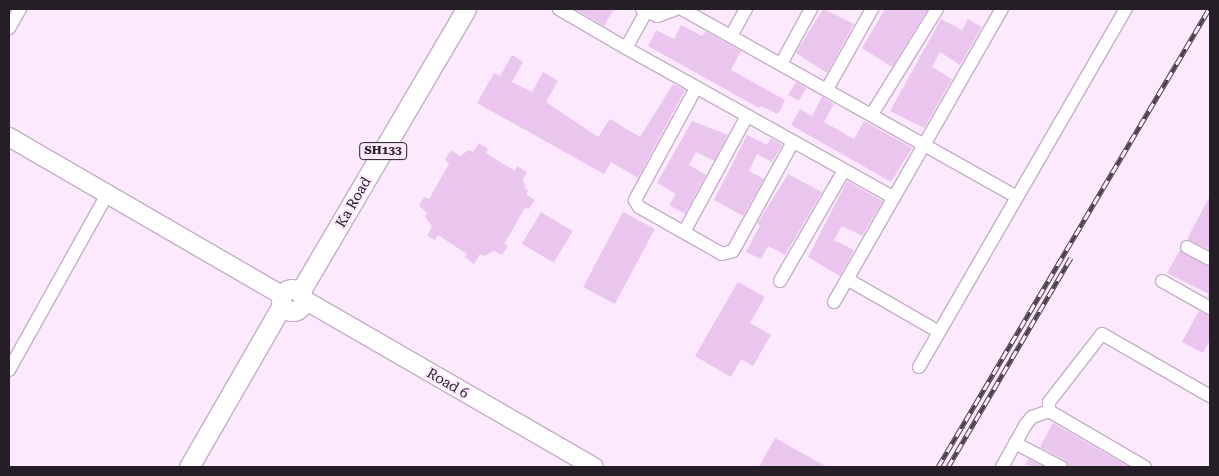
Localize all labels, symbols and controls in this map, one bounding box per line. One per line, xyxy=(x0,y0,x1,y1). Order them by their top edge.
road number: SH133 xyxy=(358,142,408,160)
street label: Ka Road xyxy=(332,174,374,230)
street label: Road 6 xyxy=(424,364,472,402)

